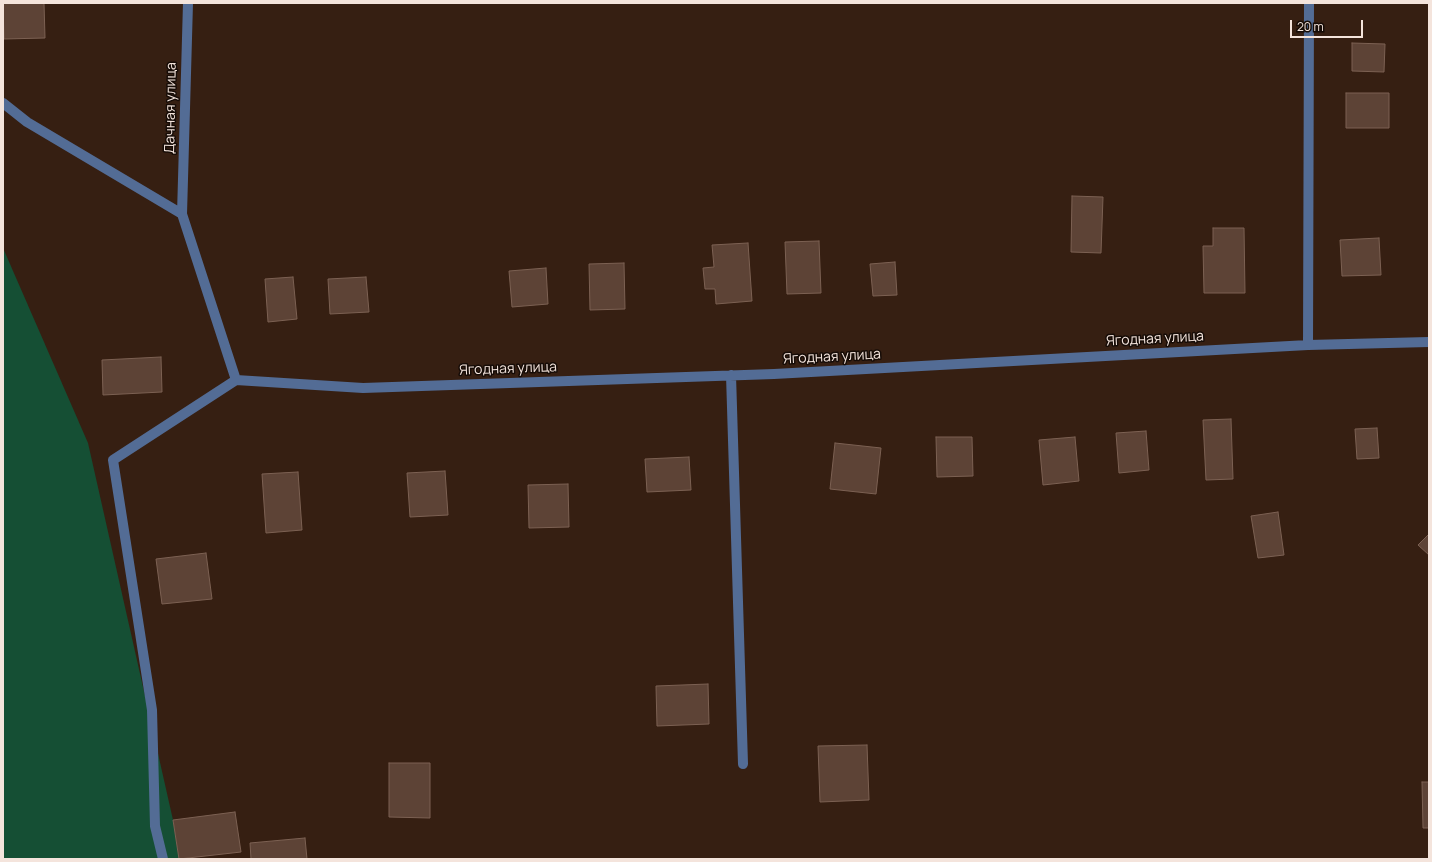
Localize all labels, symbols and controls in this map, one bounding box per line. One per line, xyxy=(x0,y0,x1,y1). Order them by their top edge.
scale bar xyxy=(1292,12,1365,38)
text: 20 m xyxy=(1297,18,1324,35)
street label: Дачная улица xyxy=(162,62,180,154)
street label: Ягодная улица xyxy=(1106,328,1204,350)
street label: Ягодная улица xyxy=(783,346,881,368)
street label: Ягодная улица xyxy=(459,359,557,379)

